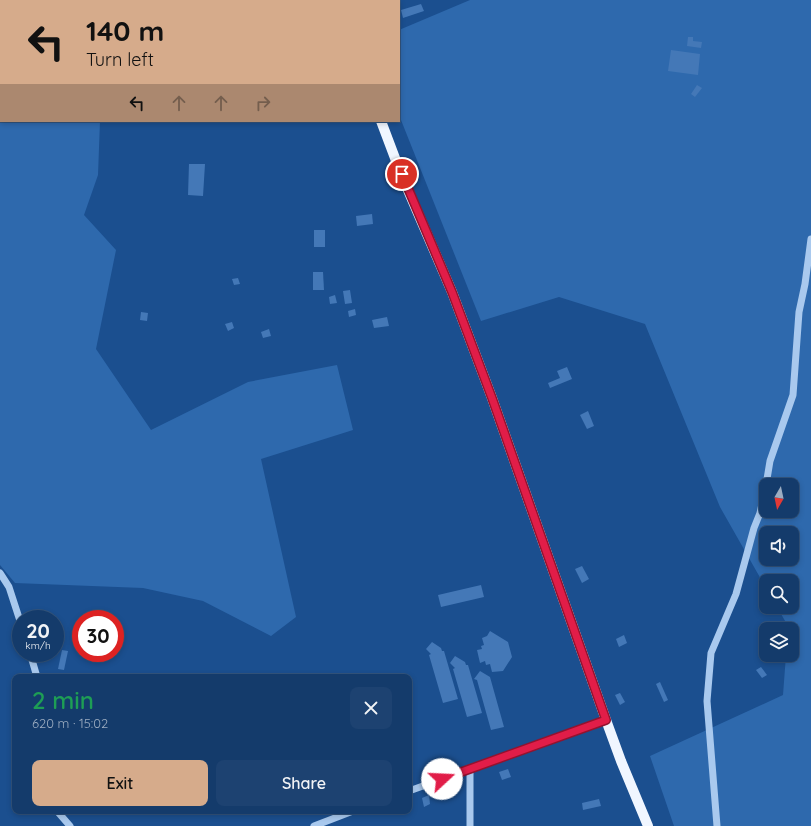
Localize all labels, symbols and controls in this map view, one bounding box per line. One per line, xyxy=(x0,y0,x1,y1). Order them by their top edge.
text: 140 m xyxy=(86,13,164,48)
icon: left xyxy=(20,16,72,68)
text: Turn left xyxy=(86,48,154,71)
icon: left xyxy=(126,92,148,114)
icon: ahead xyxy=(168,92,190,114)
icon: ahead xyxy=(210,92,232,114)
icon: right xyxy=(252,92,274,114)
pin xyxy=(385,157,419,191)
icon: arrive xyxy=(391,163,413,185)
north arrow xyxy=(759,478,799,518)
map controls xyxy=(759,478,799,662)
button: sound xyxy=(759,526,799,566)
button: search xyxy=(759,574,799,614)
speed limit sign: 30 xyxy=(72,610,124,662)
text: 20 xyxy=(26,618,50,643)
button: layers xyxy=(759,622,799,662)
text: km/h xyxy=(25,639,51,652)
text: 2 min xyxy=(32,685,94,715)
button: close xyxy=(350,687,392,729)
text: 620 m · 15:02 xyxy=(32,715,108,731)
position arrow xyxy=(421,758,463,800)
button: Exit xyxy=(32,760,208,806)
button: Share xyxy=(216,760,392,806)

